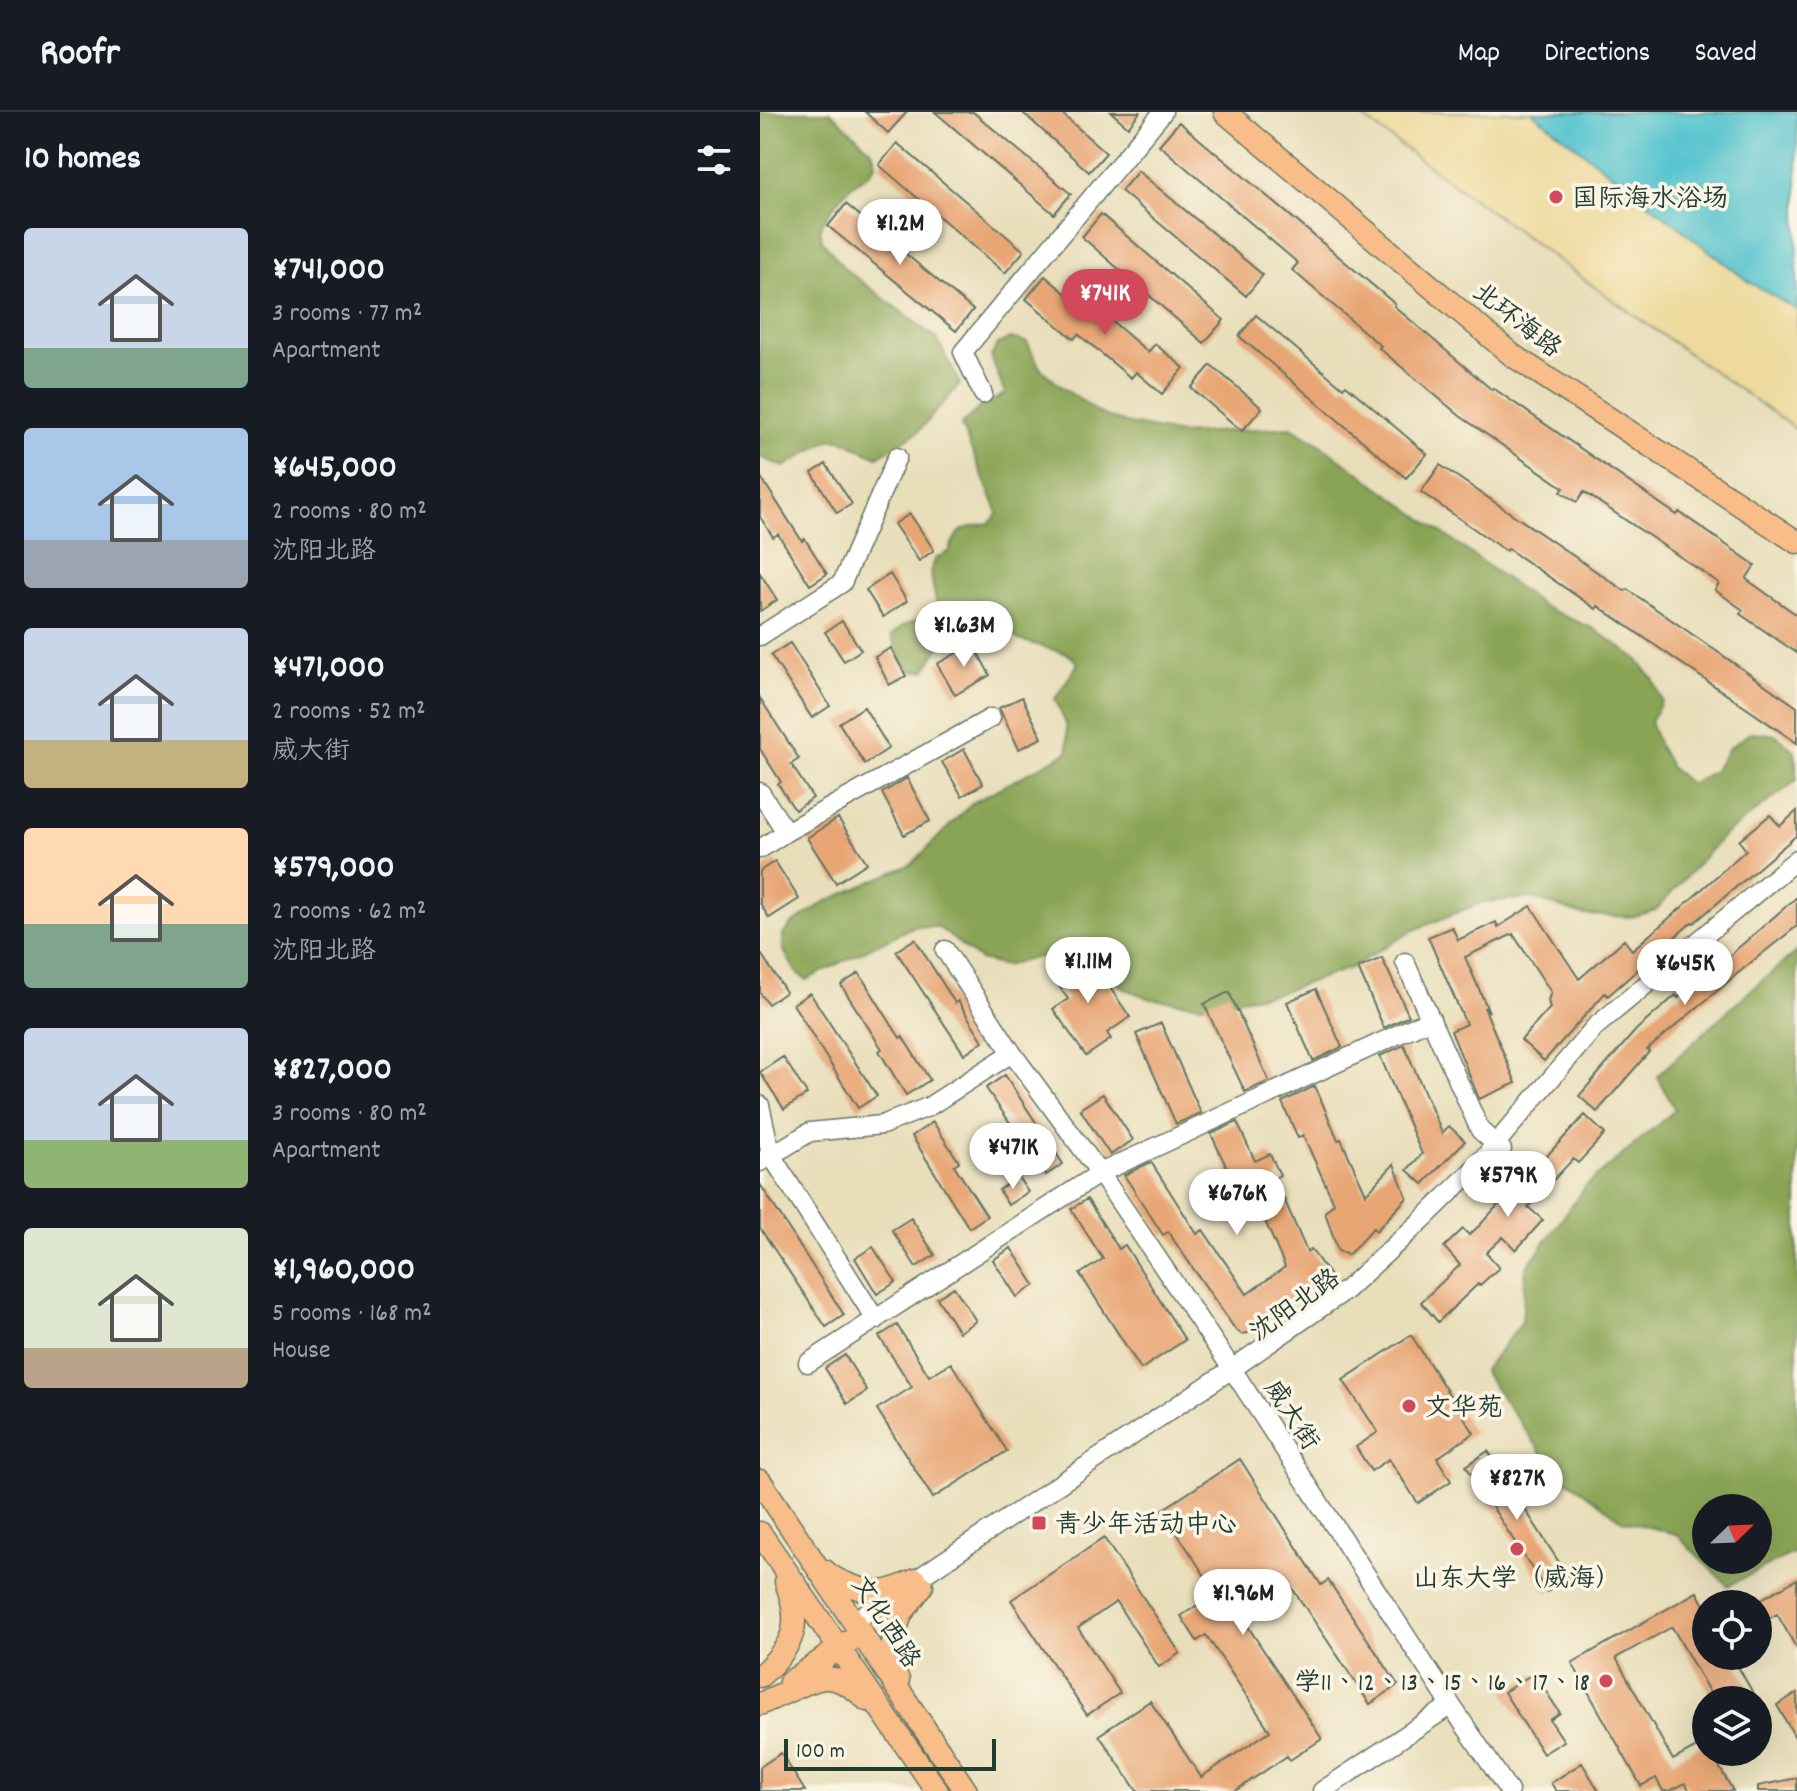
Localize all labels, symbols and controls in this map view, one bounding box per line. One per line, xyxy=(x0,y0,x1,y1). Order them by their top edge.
text: Roofr xyxy=(40,28,120,83)
text: Map xyxy=(1458,35,1500,75)
text: Directions xyxy=(1544,35,1650,75)
text: Saved xyxy=(1694,35,1757,75)
text: 10 homes xyxy=(24,136,141,185)
icon: filters xyxy=(692,138,736,182)
place label: 国际海水浴场 xyxy=(1572,182,1728,219)
marker: 国际海水浴场 xyxy=(1547,188,1565,206)
pin: ¥1.2M xyxy=(844,199,956,267)
text: ¥1.2M xyxy=(875,206,925,243)
text: ¥741,000 xyxy=(272,247,385,296)
icon: home xyxy=(88,260,184,356)
pin: ¥741K xyxy=(1049,269,1161,337)
street label: 北环海路 xyxy=(1463,275,1568,368)
text: ¥741K xyxy=(1079,276,1131,313)
text: 3 rooms · 77 m² xyxy=(272,296,422,333)
text: Apartment xyxy=(272,333,381,370)
text: ¥645,000 xyxy=(272,445,397,494)
icon: home xyxy=(88,460,184,556)
text: 2 rooms · 80 m² xyxy=(272,494,427,531)
text: 沈阳北路 xyxy=(272,534,376,571)
pin: ¥1.63M xyxy=(899,601,1029,669)
text: ¥1.63M xyxy=(933,608,995,645)
text: ¥471,000 xyxy=(272,645,385,694)
icon: home xyxy=(88,660,184,756)
text: 2 rooms · 52 m² xyxy=(272,694,425,731)
text: 威大街 xyxy=(272,734,350,771)
text: ¥579,000 xyxy=(272,845,395,894)
icon: home xyxy=(88,860,184,956)
text: 2 rooms · 62 m² xyxy=(272,894,426,931)
text: 沈阳北路 xyxy=(272,934,376,971)
pin: ¥1.11M xyxy=(1023,937,1153,1005)
pin: ¥645K xyxy=(1629,939,1741,1007)
text: ¥1.11M xyxy=(1063,944,1113,981)
text: ¥645K xyxy=(1655,946,1715,983)
text: ¥827,000 xyxy=(272,1047,392,1096)
icon: home xyxy=(88,1060,184,1156)
text: 3 rooms · 80 m² xyxy=(272,1096,427,1133)
pin: ¥471K xyxy=(957,1123,1069,1191)
text: ¥471K xyxy=(987,1130,1039,1167)
text: Apartment xyxy=(272,1133,381,1170)
pin: ¥579K xyxy=(1452,1151,1564,1219)
text: ¥579K xyxy=(1479,1158,1537,1195)
pin: ¥676K xyxy=(1181,1169,1293,1237)
text: ¥676K xyxy=(1207,1176,1267,1213)
text: ¥1,960,000 xyxy=(272,1247,415,1296)
icon: home xyxy=(88,1260,184,1356)
street label: 沈阳北路 xyxy=(1243,1261,1349,1352)
text: 5 rooms · 168 m² xyxy=(272,1296,432,1333)
text: House xyxy=(272,1333,330,1370)
street label: 威大街 xyxy=(1253,1373,1327,1459)
place label: 文华苑 xyxy=(1425,1391,1503,1428)
marker: 文华苑 xyxy=(1400,1397,1418,1415)
pin: ¥827K xyxy=(1461,1454,1573,1522)
text: ¥827K xyxy=(1489,1461,1545,1498)
north arrow xyxy=(1692,1494,1772,1574)
map controls xyxy=(1692,1494,1772,1766)
place label: 青少年活动中心 xyxy=(1055,1508,1237,1545)
marker: 青少年活动中心 xyxy=(1030,1514,1048,1532)
marker: 山东大学（威海） xyxy=(1508,1540,1526,1558)
place label: 山东大学（威海） xyxy=(1413,1562,1621,1599)
street label: 文化西路 xyxy=(840,1569,928,1677)
pin: ¥1.96M xyxy=(1178,1569,1308,1637)
text: ¥1.96M xyxy=(1212,1576,1274,1613)
button: locate xyxy=(1692,1590,1772,1670)
place label: 学11、12、13、15、16、17、18 xyxy=(1294,1666,1590,1703)
marker: 学11、12、13、15、16、17、18 xyxy=(1597,1672,1615,1690)
button: layers xyxy=(1692,1686,1772,1766)
scale bar xyxy=(784,1735,996,1771)
text: 100 m xyxy=(796,1737,845,1768)

